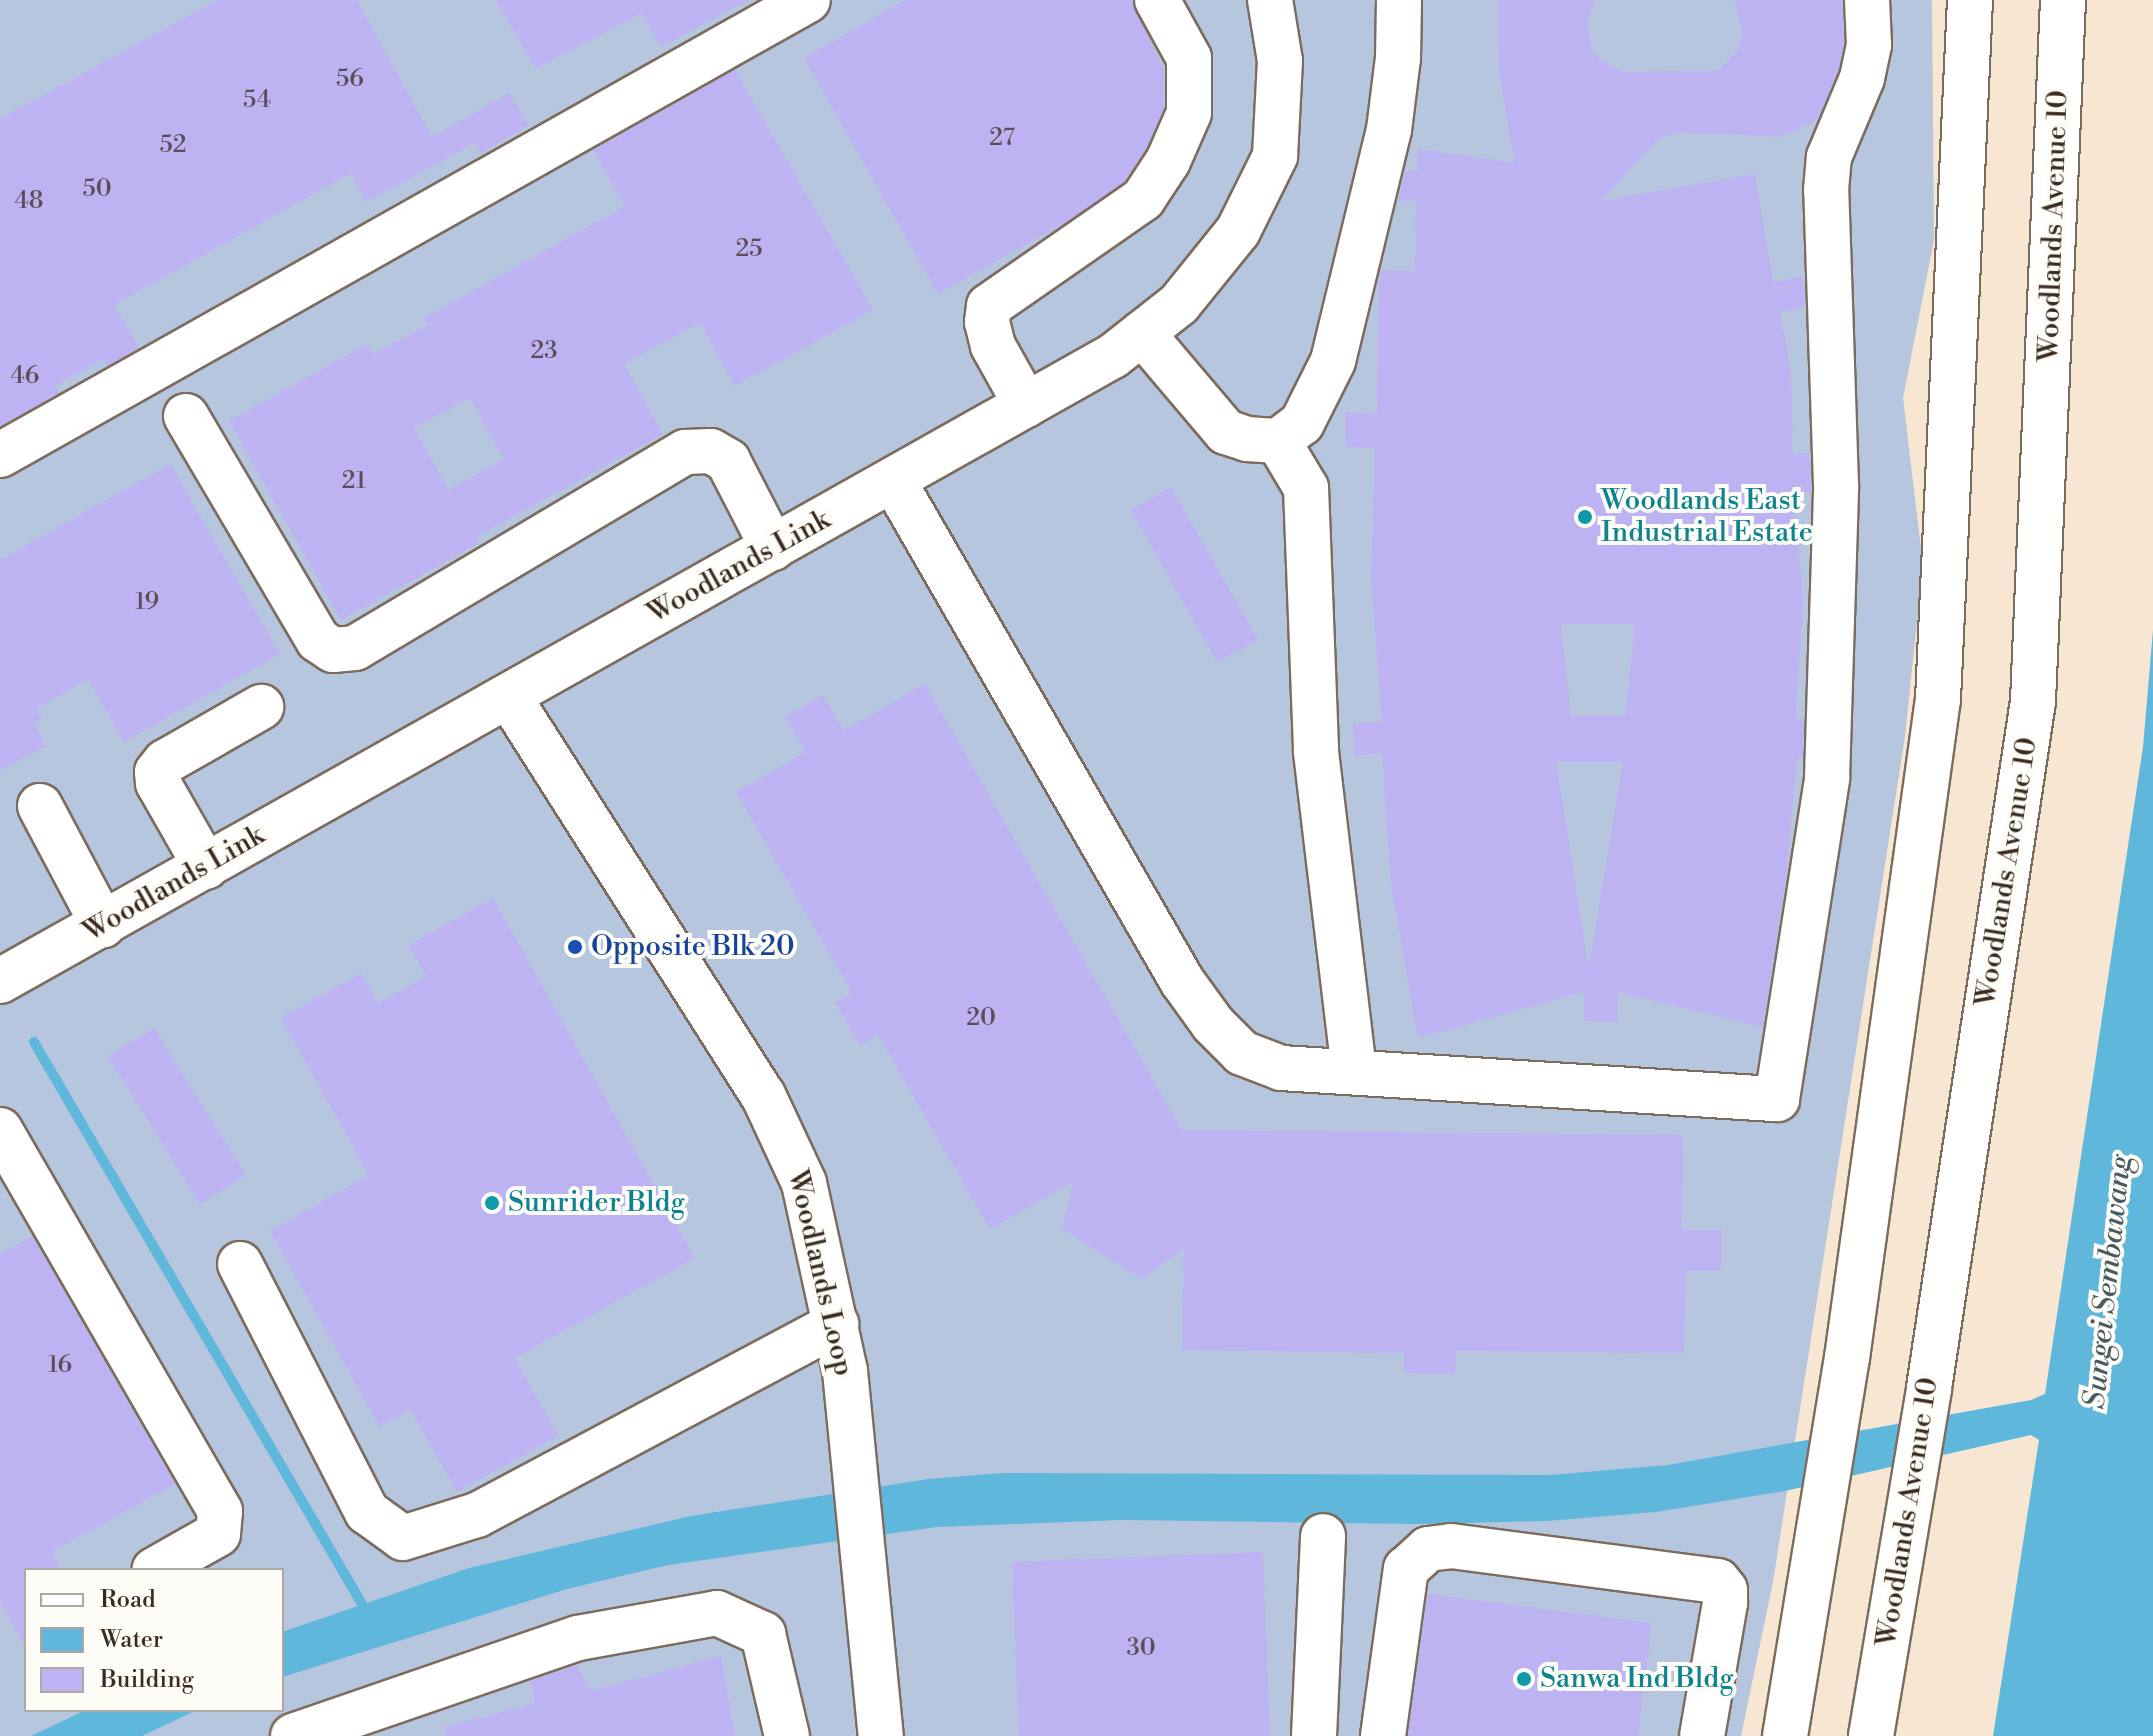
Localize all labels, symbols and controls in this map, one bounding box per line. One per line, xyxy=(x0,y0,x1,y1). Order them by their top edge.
house number: 56 xyxy=(336,66,364,94)
house number: 54 xyxy=(243,87,271,115)
street label: Woodlands Avenue 10 xyxy=(2032,90,2076,362)
house number: 27 xyxy=(989,125,1015,153)
house number: 52 xyxy=(160,132,186,160)
house number: 50 xyxy=(82,176,112,204)
house number: 48 xyxy=(15,188,43,216)
house number: 25 xyxy=(736,236,762,264)
house number: 23 xyxy=(531,338,557,366)
house number: 46 xyxy=(11,363,39,391)
house number: 21 xyxy=(342,468,366,496)
place label: Woodlands East Industrial Estate xyxy=(1601,484,1813,550)
street label: Woodlands Link xyxy=(642,503,836,631)
marker: Woodlands East Industrial Estate xyxy=(1576,508,1594,526)
house number: 19 xyxy=(135,589,159,617)
street label: Woodlands Avenue 10 xyxy=(1969,735,2045,1009)
street label: Woodlands Link xyxy=(78,819,270,949)
place label: Opposite Blk 20 xyxy=(591,930,795,964)
marker: Opposite Blk 20 xyxy=(566,938,584,956)
house number: 20 xyxy=(966,1005,996,1033)
water label: Sungei Sembawang xyxy=(2077,1153,2139,1411)
street label: Woodlands Loop xyxy=(780,1167,860,1379)
place label: Sunrider Bldg xyxy=(508,1186,685,1220)
marker: Sunrider Bldg xyxy=(483,1194,501,1212)
house number: 16 xyxy=(48,1352,72,1380)
street label: Woodlands Avenue 10 xyxy=(1870,1375,1946,1649)
legend xyxy=(24,1568,284,1712)
text: Road xyxy=(100,1585,156,1615)
text: Water xyxy=(100,1625,163,1655)
house number: 30 xyxy=(1126,1635,1156,1663)
place label: Sanwa Ind Bldg xyxy=(1540,1662,1734,1696)
text: Building xyxy=(100,1665,194,1695)
marker: Sanwa Ind Bldg xyxy=(1515,1670,1533,1688)

